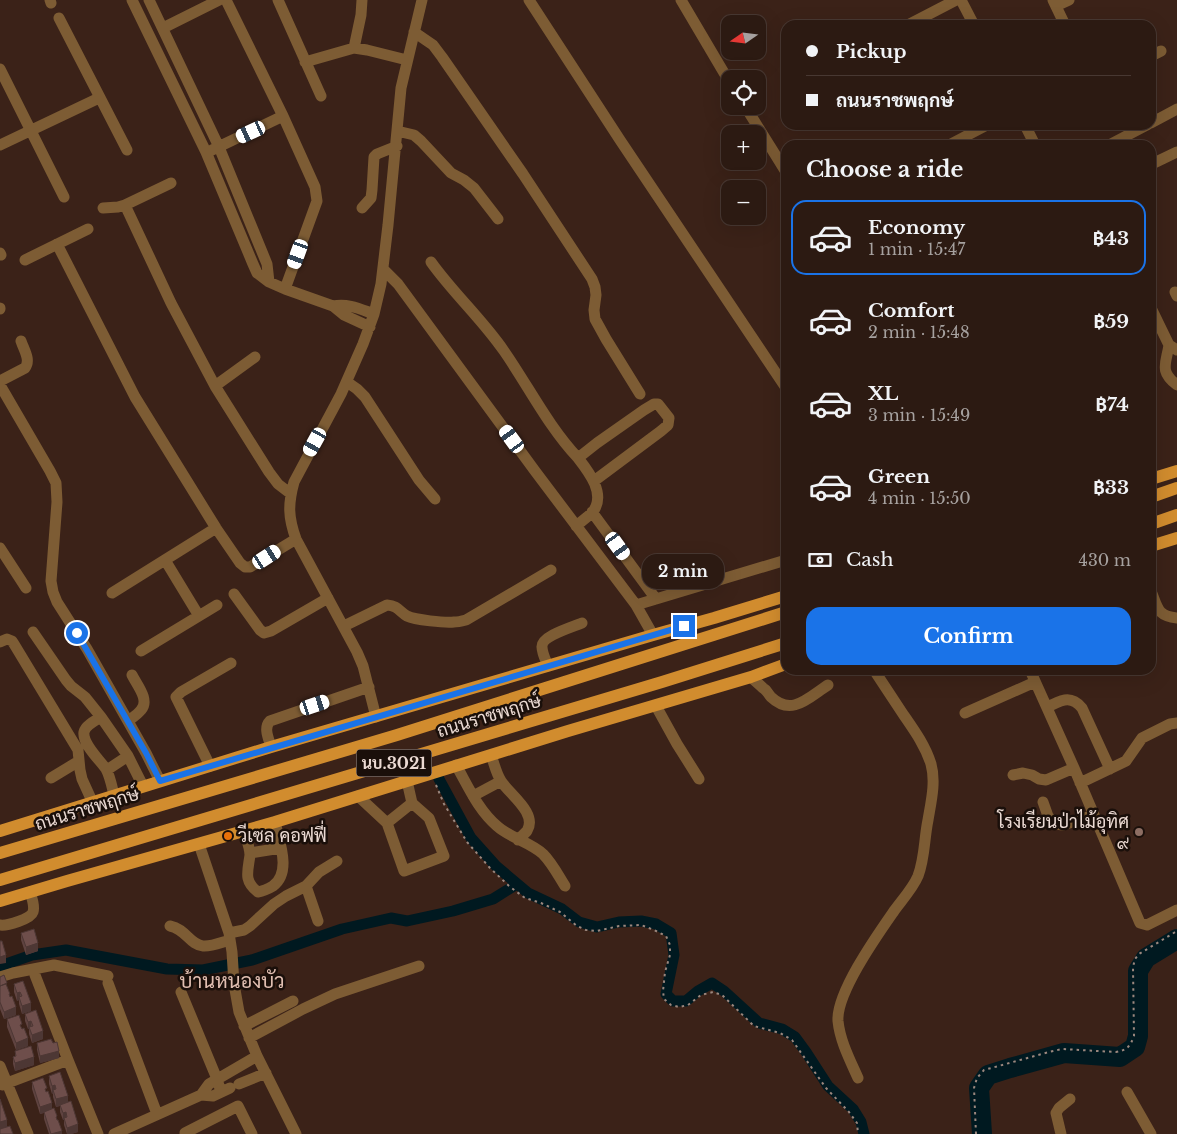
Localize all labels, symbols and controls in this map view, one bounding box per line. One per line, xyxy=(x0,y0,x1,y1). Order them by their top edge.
north arrow xyxy=(721,15,766,60)
map controls xyxy=(721,15,766,225)
text: Pickup xyxy=(836,40,907,63)
button: locate xyxy=(721,70,766,115)
text: ถนนราชพฤกษ์ xyxy=(836,89,954,112)
car xyxy=(234,119,267,145)
button: + xyxy=(721,125,766,170)
text: Choose a ride xyxy=(806,156,963,183)
button: − xyxy=(721,180,766,225)
icon: car xyxy=(808,215,853,260)
text: Economy xyxy=(868,216,965,239)
text: ฿43 xyxy=(1093,227,1129,250)
car xyxy=(285,237,310,271)
text: 1 min · 15:47 xyxy=(868,239,965,259)
icon: car xyxy=(808,298,853,343)
text: Comfort xyxy=(868,299,955,322)
text: ฿59 xyxy=(1093,310,1129,333)
text: 2 min · 15:48 xyxy=(868,322,970,342)
icon: car xyxy=(808,381,853,426)
text: XL xyxy=(868,382,898,405)
text: ฿74 xyxy=(1095,393,1129,416)
text: 3 min · 15:49 xyxy=(868,405,970,425)
car xyxy=(497,422,526,456)
car xyxy=(301,425,328,459)
icon: car xyxy=(808,464,853,509)
text: Green xyxy=(868,465,930,488)
text: ฿33 xyxy=(1093,476,1129,499)
text: 4 min · 15:50 xyxy=(868,488,971,508)
car xyxy=(603,529,632,563)
car xyxy=(250,543,283,571)
icon: cash xyxy=(806,546,834,574)
text: Cash xyxy=(846,548,893,571)
text: 430 m xyxy=(1079,550,1131,570)
callout: 2 min xyxy=(643,554,725,588)
text: 2 min xyxy=(658,561,708,581)
button: Confirm xyxy=(806,607,1131,665)
route end xyxy=(673,615,695,637)
route start xyxy=(66,622,88,644)
street label: ถนนราชพฤกษ์ xyxy=(434,688,544,742)
car xyxy=(298,693,331,717)
road number: นบ.3021 xyxy=(356,750,432,776)
street label: ถนนราชพฤกษ์ xyxy=(32,781,142,835)
place label: โรงเรียนป่าไม้อุทิศ ๙ xyxy=(996,809,1129,854)
place label: วีเซล คอฟฟี่ xyxy=(237,820,327,847)
marker: โรงเรียนป่าไม้อุทิศ ๙ xyxy=(1133,826,1145,838)
marker: วีเซล คอฟฟี่ xyxy=(222,830,234,842)
district label: บ้านหนองบัว xyxy=(180,969,284,993)

